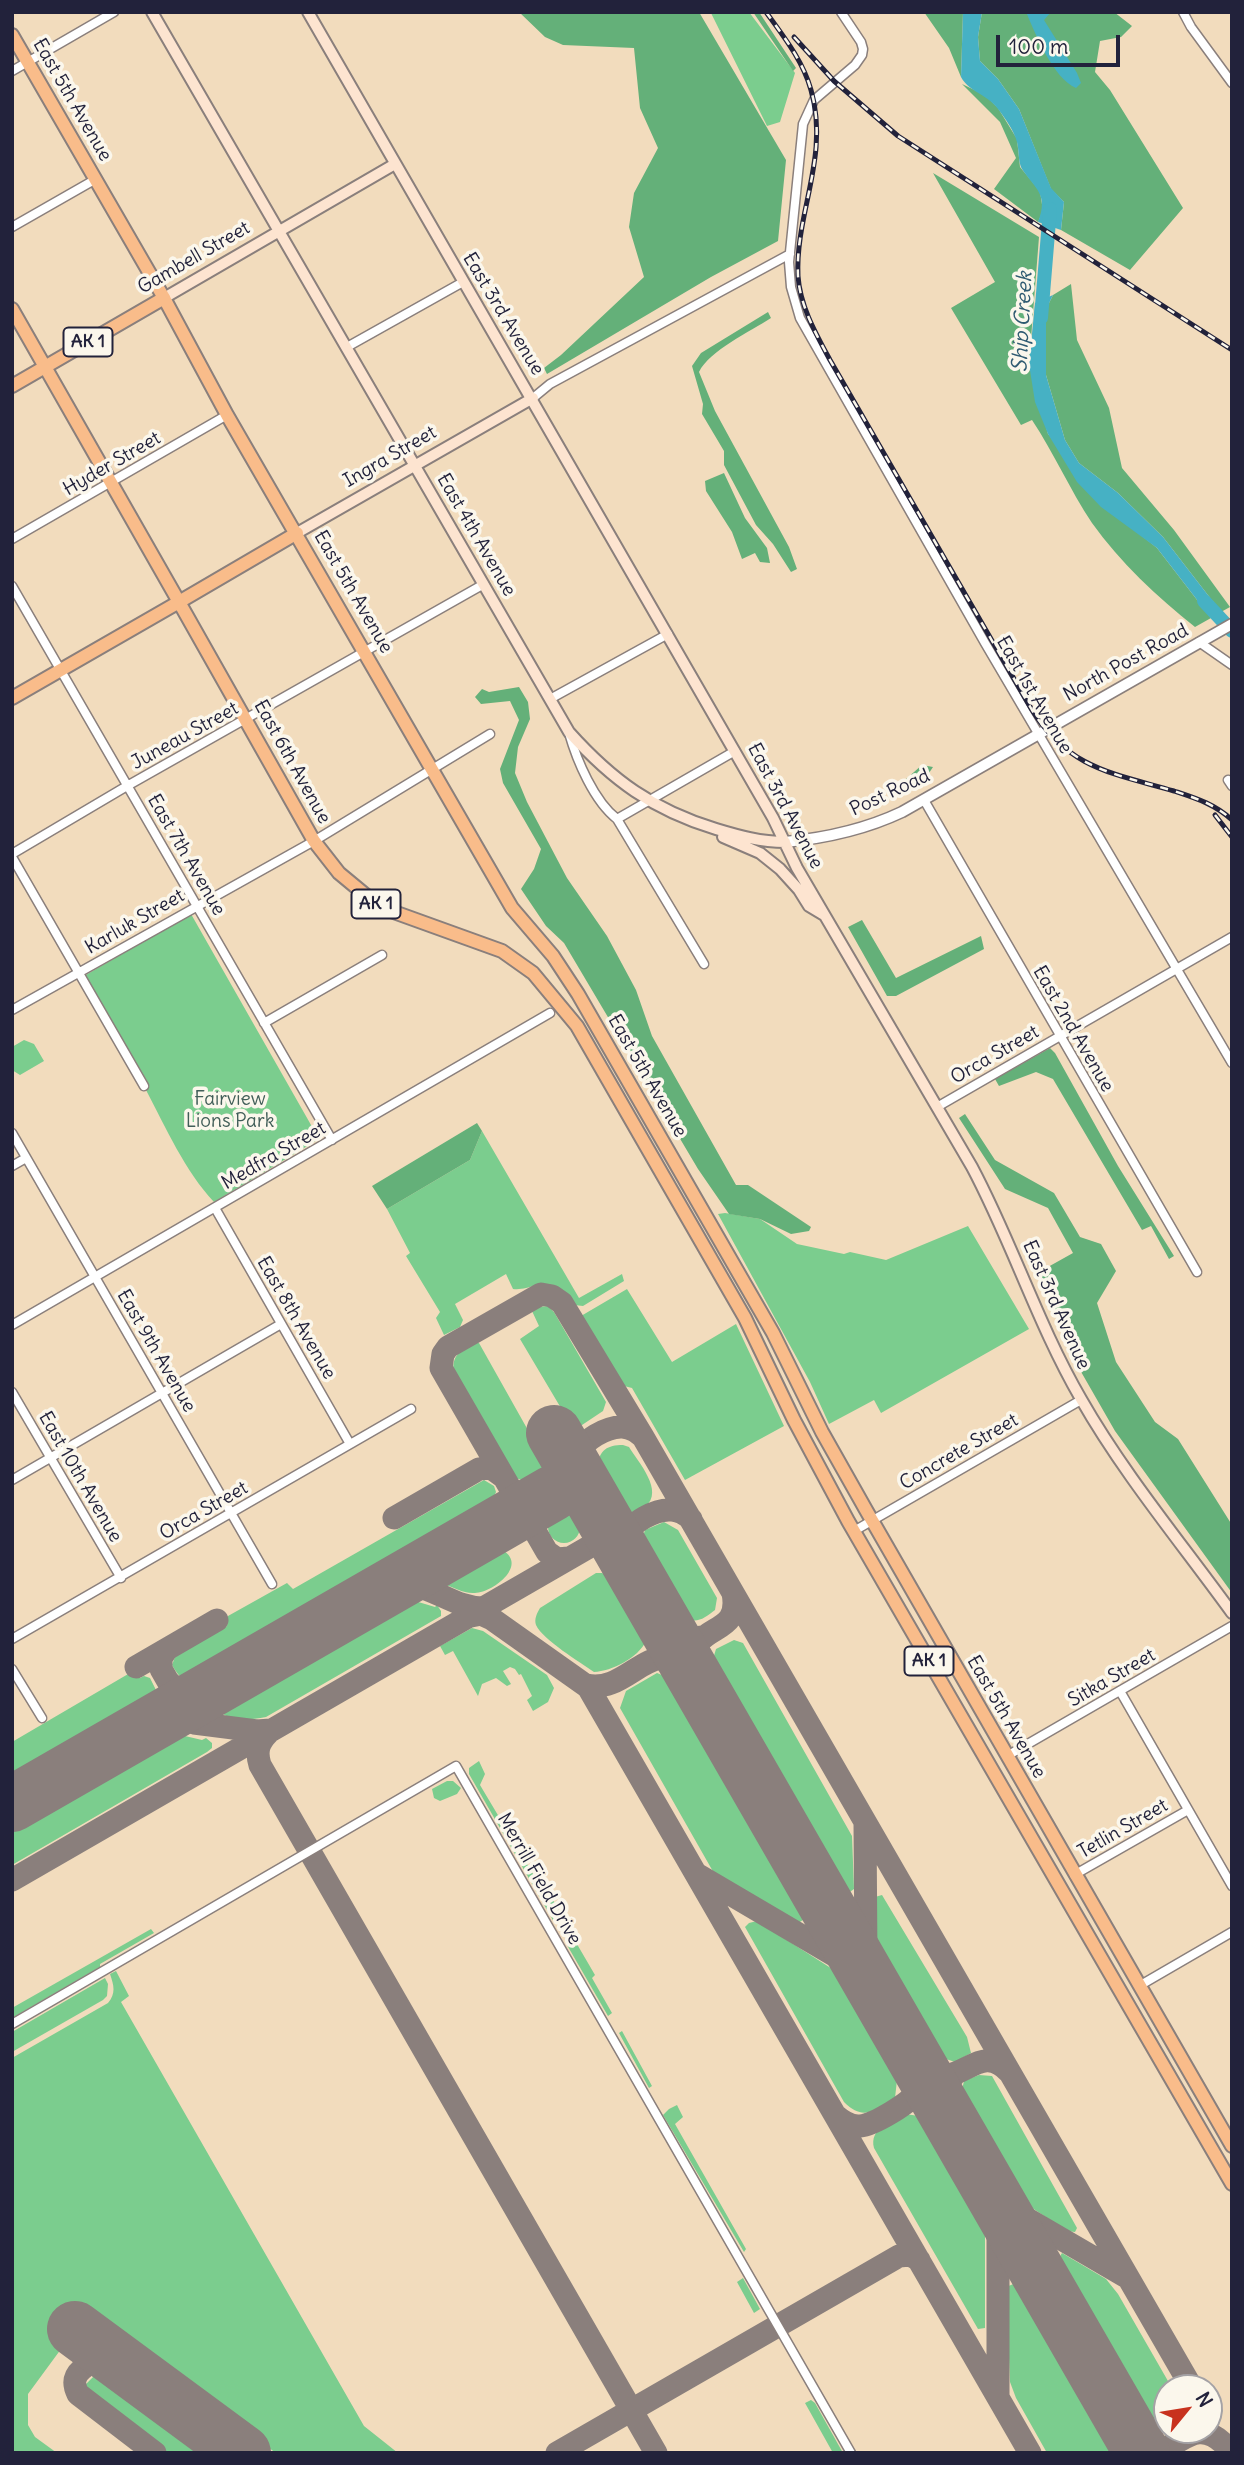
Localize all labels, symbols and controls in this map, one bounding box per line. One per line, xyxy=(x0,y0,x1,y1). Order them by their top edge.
scale bar xyxy=(999,21,1123,65)
text: 100 m xyxy=(1009,33,1068,60)
street label: East 5th Avenue xyxy=(28,35,116,165)
street label: Gambell Street xyxy=(134,217,254,299)
street label: East 3rd Avenue xyxy=(457,249,549,379)
water label: Ship Creek xyxy=(1008,271,1038,373)
road number: AK 1 xyxy=(64,328,112,356)
street label: Ingra Street xyxy=(340,421,440,493)
street label: Hyder Street xyxy=(59,427,165,501)
street label: East 4th Avenue xyxy=(432,470,520,600)
street label: East 5th Avenue xyxy=(309,527,397,657)
street label: North Post Road xyxy=(1060,619,1192,707)
street label: East 1st Avenue xyxy=(991,632,1077,758)
street label: East 6th Avenue xyxy=(249,696,335,828)
street label: Juneau Street xyxy=(127,697,243,775)
street label: East 3rd Avenue xyxy=(742,739,828,873)
street label: Post Road xyxy=(846,765,934,821)
street label: East 7th Avenue xyxy=(142,790,230,920)
street label: Karluk Street xyxy=(81,885,189,959)
road number: AK 1 xyxy=(352,890,400,918)
street label: East 2nd Avenue xyxy=(1028,962,1118,1096)
street label: East 5th Avenue xyxy=(603,1011,691,1141)
street label: Orca Street xyxy=(947,1021,1043,1089)
park label: Fairview Lions Park xyxy=(186,1089,274,1133)
street label: Medfra Street xyxy=(218,1117,330,1195)
street label: East 3rd Avenue xyxy=(1017,1237,1095,1373)
street label: East 8th Avenue xyxy=(252,1253,340,1383)
street label: East 9th Avenue xyxy=(112,1286,200,1416)
street label: East 10th Avenue xyxy=(33,1408,127,1546)
street label: Concrete Street xyxy=(896,1409,1022,1495)
street label: Orca Street xyxy=(156,1477,252,1545)
street label: Sitka Street xyxy=(1064,1644,1160,1712)
road number: AK 1 xyxy=(904,1646,954,1676)
street label: East 5th Avenue xyxy=(962,1652,1050,1782)
street label: Tetlin Street xyxy=(1074,1794,1172,1864)
street label: Merrill Field Drive xyxy=(492,1809,586,1949)
north arrow xyxy=(1153,2374,1223,2444)
text: N xyxy=(1191,2388,1218,2411)

